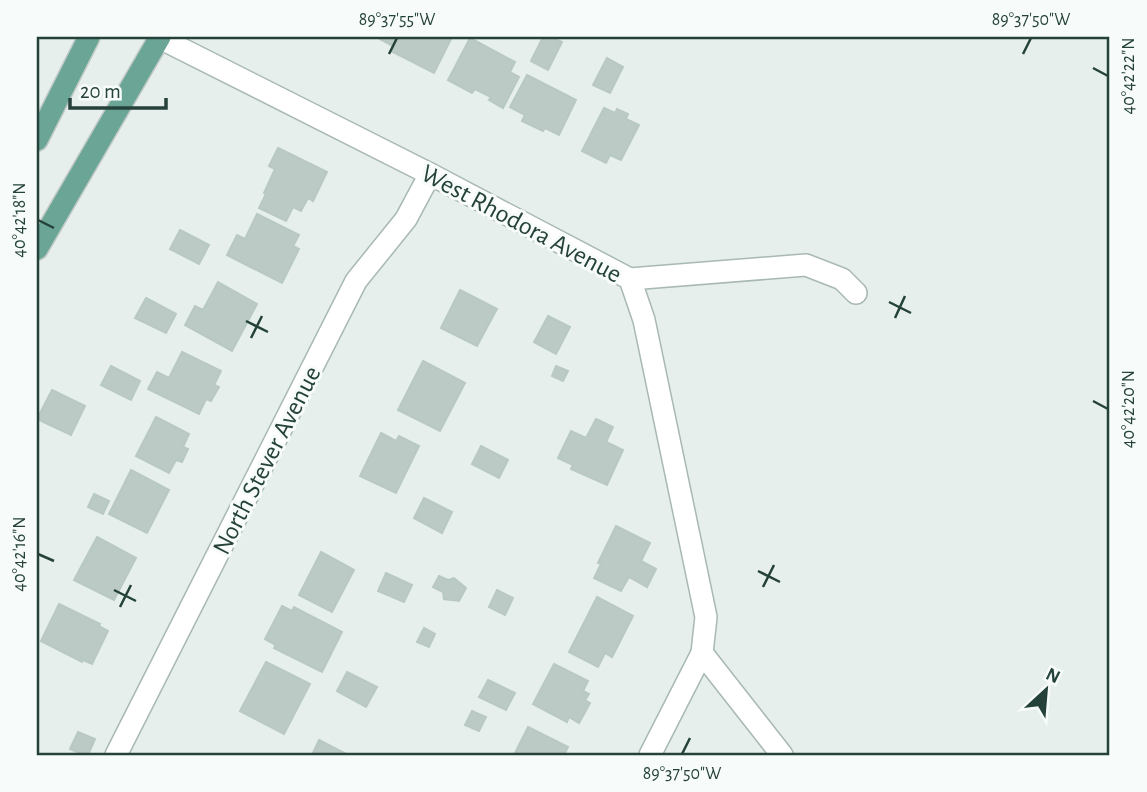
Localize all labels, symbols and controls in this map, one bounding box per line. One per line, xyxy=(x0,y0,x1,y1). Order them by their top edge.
text: 89°37'55"W xyxy=(359,11,435,29)
text: 89°37'50"W xyxy=(992,11,1070,29)
text: 40°42'22"N xyxy=(1120,38,1138,115)
scale bar xyxy=(70,66,166,110)
text: 20 m xyxy=(80,81,121,102)
street label: West Rhodora Avenue xyxy=(417,160,626,288)
text: 40°42'18"N xyxy=(11,182,29,258)
street label: North Stever Avenue xyxy=(208,362,326,559)
text: 40°42'20"N xyxy=(1120,370,1138,448)
text: 40°42'16"N xyxy=(11,516,29,592)
north arrow xyxy=(1010,656,1080,726)
text: N xyxy=(1043,665,1063,688)
text: 89°37'50"W xyxy=(643,765,721,783)

